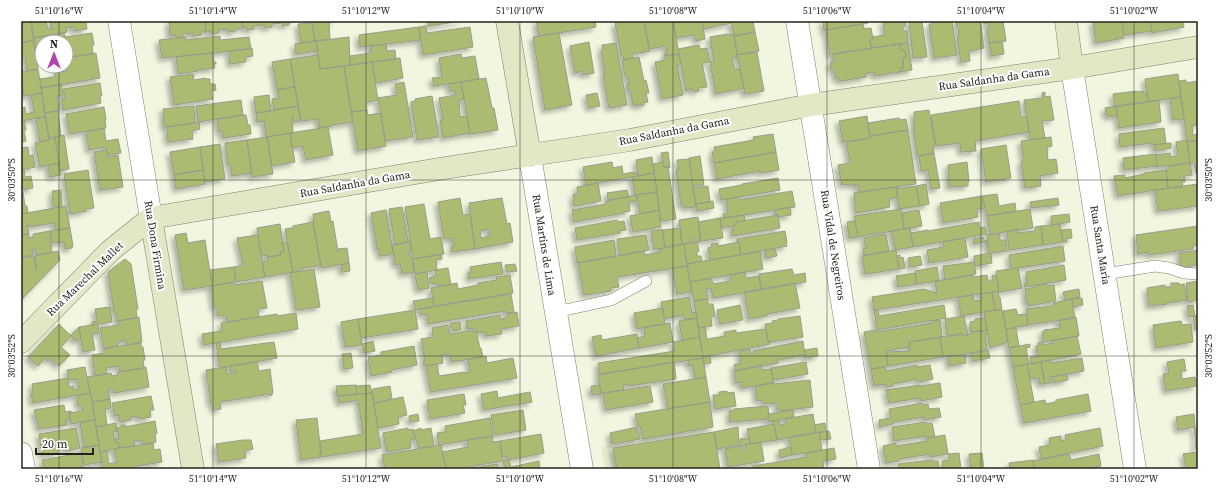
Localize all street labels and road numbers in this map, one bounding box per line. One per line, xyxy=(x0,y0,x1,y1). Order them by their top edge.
street label: Rua Saldanha da Gama xyxy=(937,64,1051,94)
street label: Rua Saldanha da Gama xyxy=(618,113,731,149)
street label: Rua Saldanha da Gama xyxy=(299,167,412,201)
street label: Rua Vidal de Negreiros xyxy=(817,189,849,302)
street label: Rua Martins de Lima xyxy=(529,193,559,297)
street label: Rua Dona Firmina xyxy=(141,199,170,291)
street label: Rua Santa Maria xyxy=(1086,204,1114,286)
street label: Rua Marechal Mallet xyxy=(43,238,127,320)

